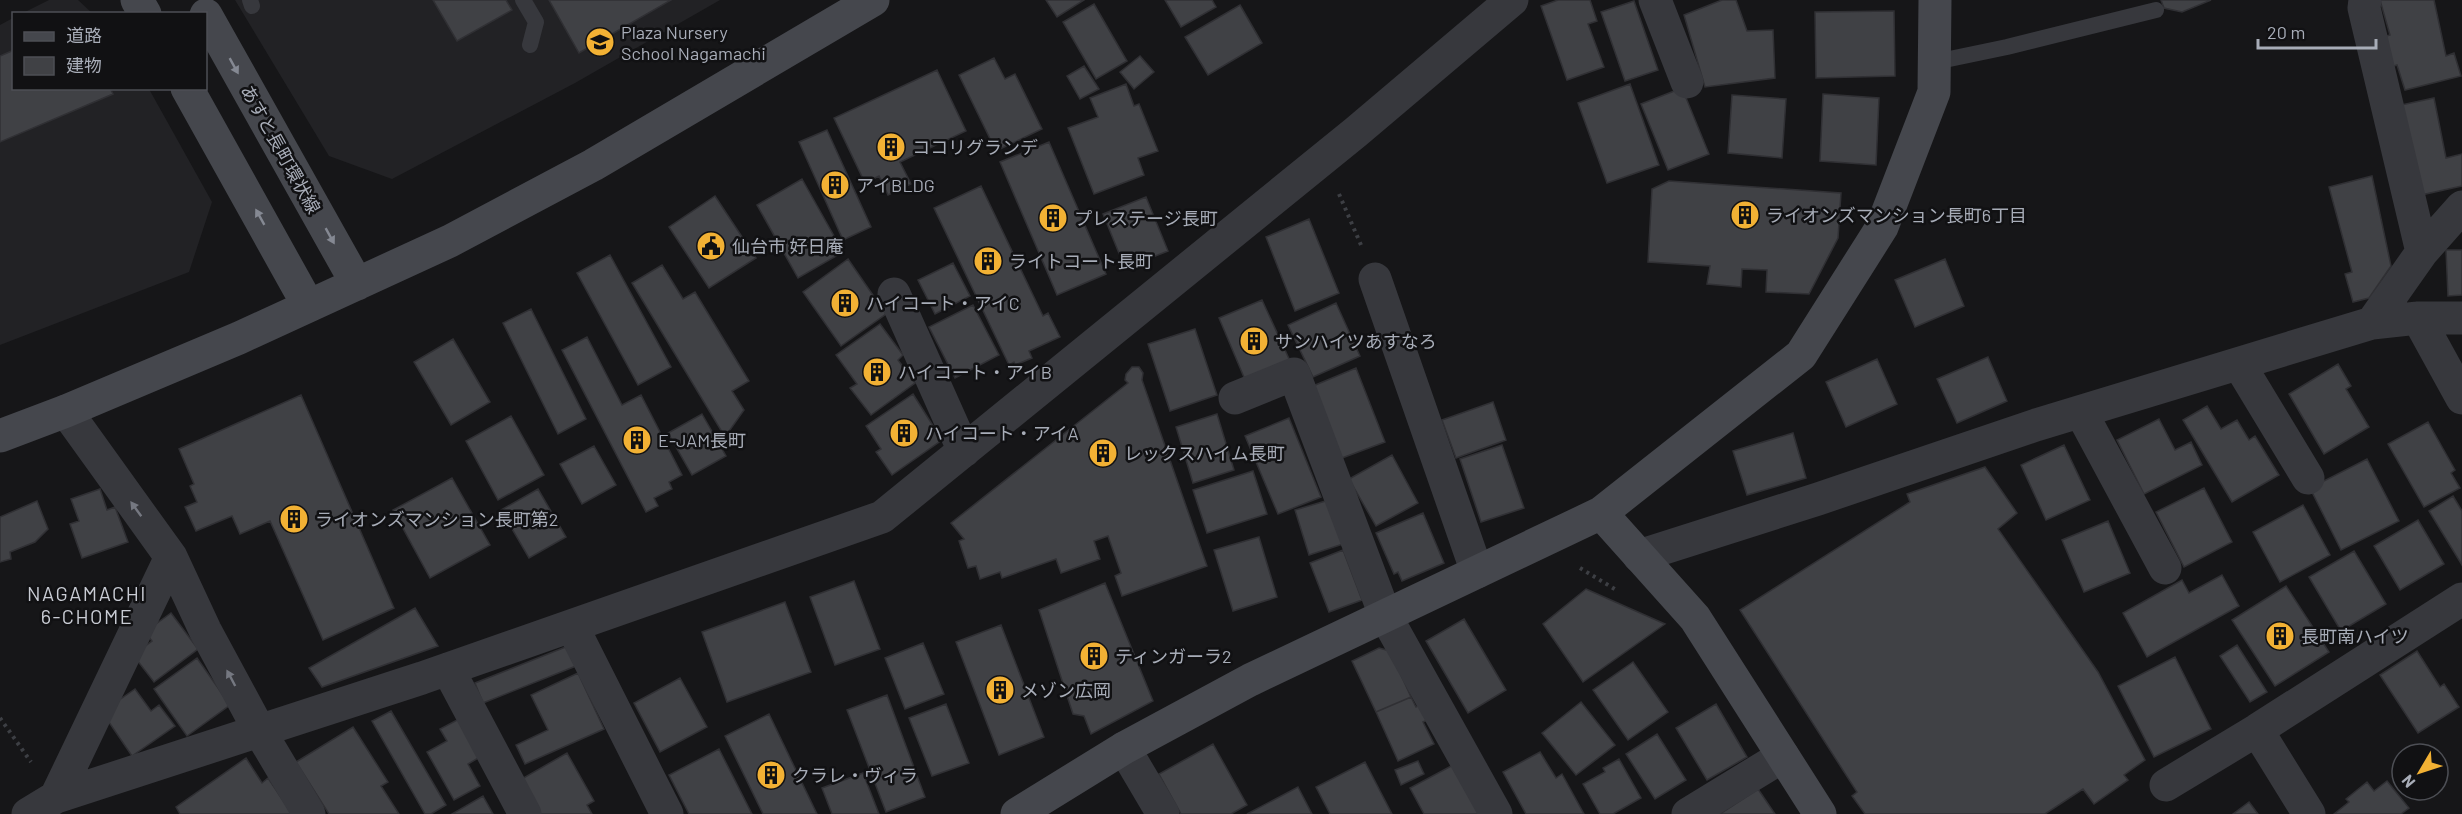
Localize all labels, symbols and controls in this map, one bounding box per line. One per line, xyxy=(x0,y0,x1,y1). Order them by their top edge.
legend xyxy=(12,12,207,90)
scale bar xyxy=(2258,12,2376,50)
place label: Plaza Nursery School Nagamachi xyxy=(621,21,766,64)
text: 20 m xyxy=(2267,21,2305,43)
text: 道路 xyxy=(66,24,102,46)
school or university icon: Plaza Nursery School Nagamachi xyxy=(584,26,616,58)
text: 建物 xyxy=(66,54,102,76)
one-way arrow xyxy=(229,58,239,75)
street label: あすと長町環状線 xyxy=(236,81,326,217)
building icon: ココリグランデ xyxy=(875,131,907,163)
place label: ココリグランデ xyxy=(912,136,1038,158)
building icon: アイBLDG xyxy=(819,169,851,201)
place label: アイBLDG xyxy=(856,174,935,196)
building icon: ライオンズマンション長町6丁目 xyxy=(1729,199,1761,231)
building icon: プレステージ長町 xyxy=(1037,202,1069,234)
place label: ライオンズマンション長町6丁目 xyxy=(1766,204,2027,226)
place label: プレステージ長町 xyxy=(1074,207,1218,229)
one-way arrow xyxy=(255,209,265,226)
one-way arrow xyxy=(325,228,335,245)
public building icon: 仙台市 好日庵 xyxy=(695,230,727,262)
place label: 仙台市 好日庵 xyxy=(732,235,844,257)
building icon: ライトコート長町 xyxy=(972,245,1004,277)
place label: ライトコート長町 xyxy=(1009,250,1153,272)
building icon: ハイコート・アイC xyxy=(829,287,861,319)
place label: ハイコート・アイC xyxy=(866,292,1020,314)
building icon: サンハイツあすなろ xyxy=(1238,325,1270,357)
place label: サンハイツあすなろ xyxy=(1275,330,1437,352)
building icon: ハイコート・アイB xyxy=(861,356,893,388)
place label: ハイコート・アイB xyxy=(898,361,1052,383)
building icon: ハイコート・アイA xyxy=(888,417,920,449)
place label: ハイコート・アイA xyxy=(925,422,1079,444)
building icon: E-JAM長町 xyxy=(621,424,653,456)
place label: E-JAM長町 xyxy=(658,429,746,451)
building icon: レックスハイム長町 xyxy=(1087,437,1119,469)
place label: レックスハイム長町 xyxy=(1124,442,1285,464)
one-way arrow xyxy=(130,501,142,517)
building icon: ライオンズマンション長町第2 xyxy=(278,503,310,535)
place label: ライオンズマンション長町第2 xyxy=(315,508,558,530)
district label: NAGAMACHI 6-CHOME xyxy=(27,581,147,628)
building icon: 長町南ハイツ xyxy=(2264,620,2296,652)
place label: 長町南ハイツ xyxy=(2301,625,2409,647)
building icon: ティンガーラ2 xyxy=(1078,640,1110,672)
place label: ティンガーラ2 xyxy=(1115,645,1232,667)
one-way arrow xyxy=(226,670,236,687)
building icon: メゾン広岡 xyxy=(984,674,1016,706)
place label: メゾン広岡 xyxy=(1021,679,1111,701)
north arrow xyxy=(2390,742,2450,802)
building icon: クラレ・ヴィラ xyxy=(755,759,787,791)
place label: クラレ・ヴィラ xyxy=(792,764,918,786)
text: N xyxy=(2397,772,2419,792)

